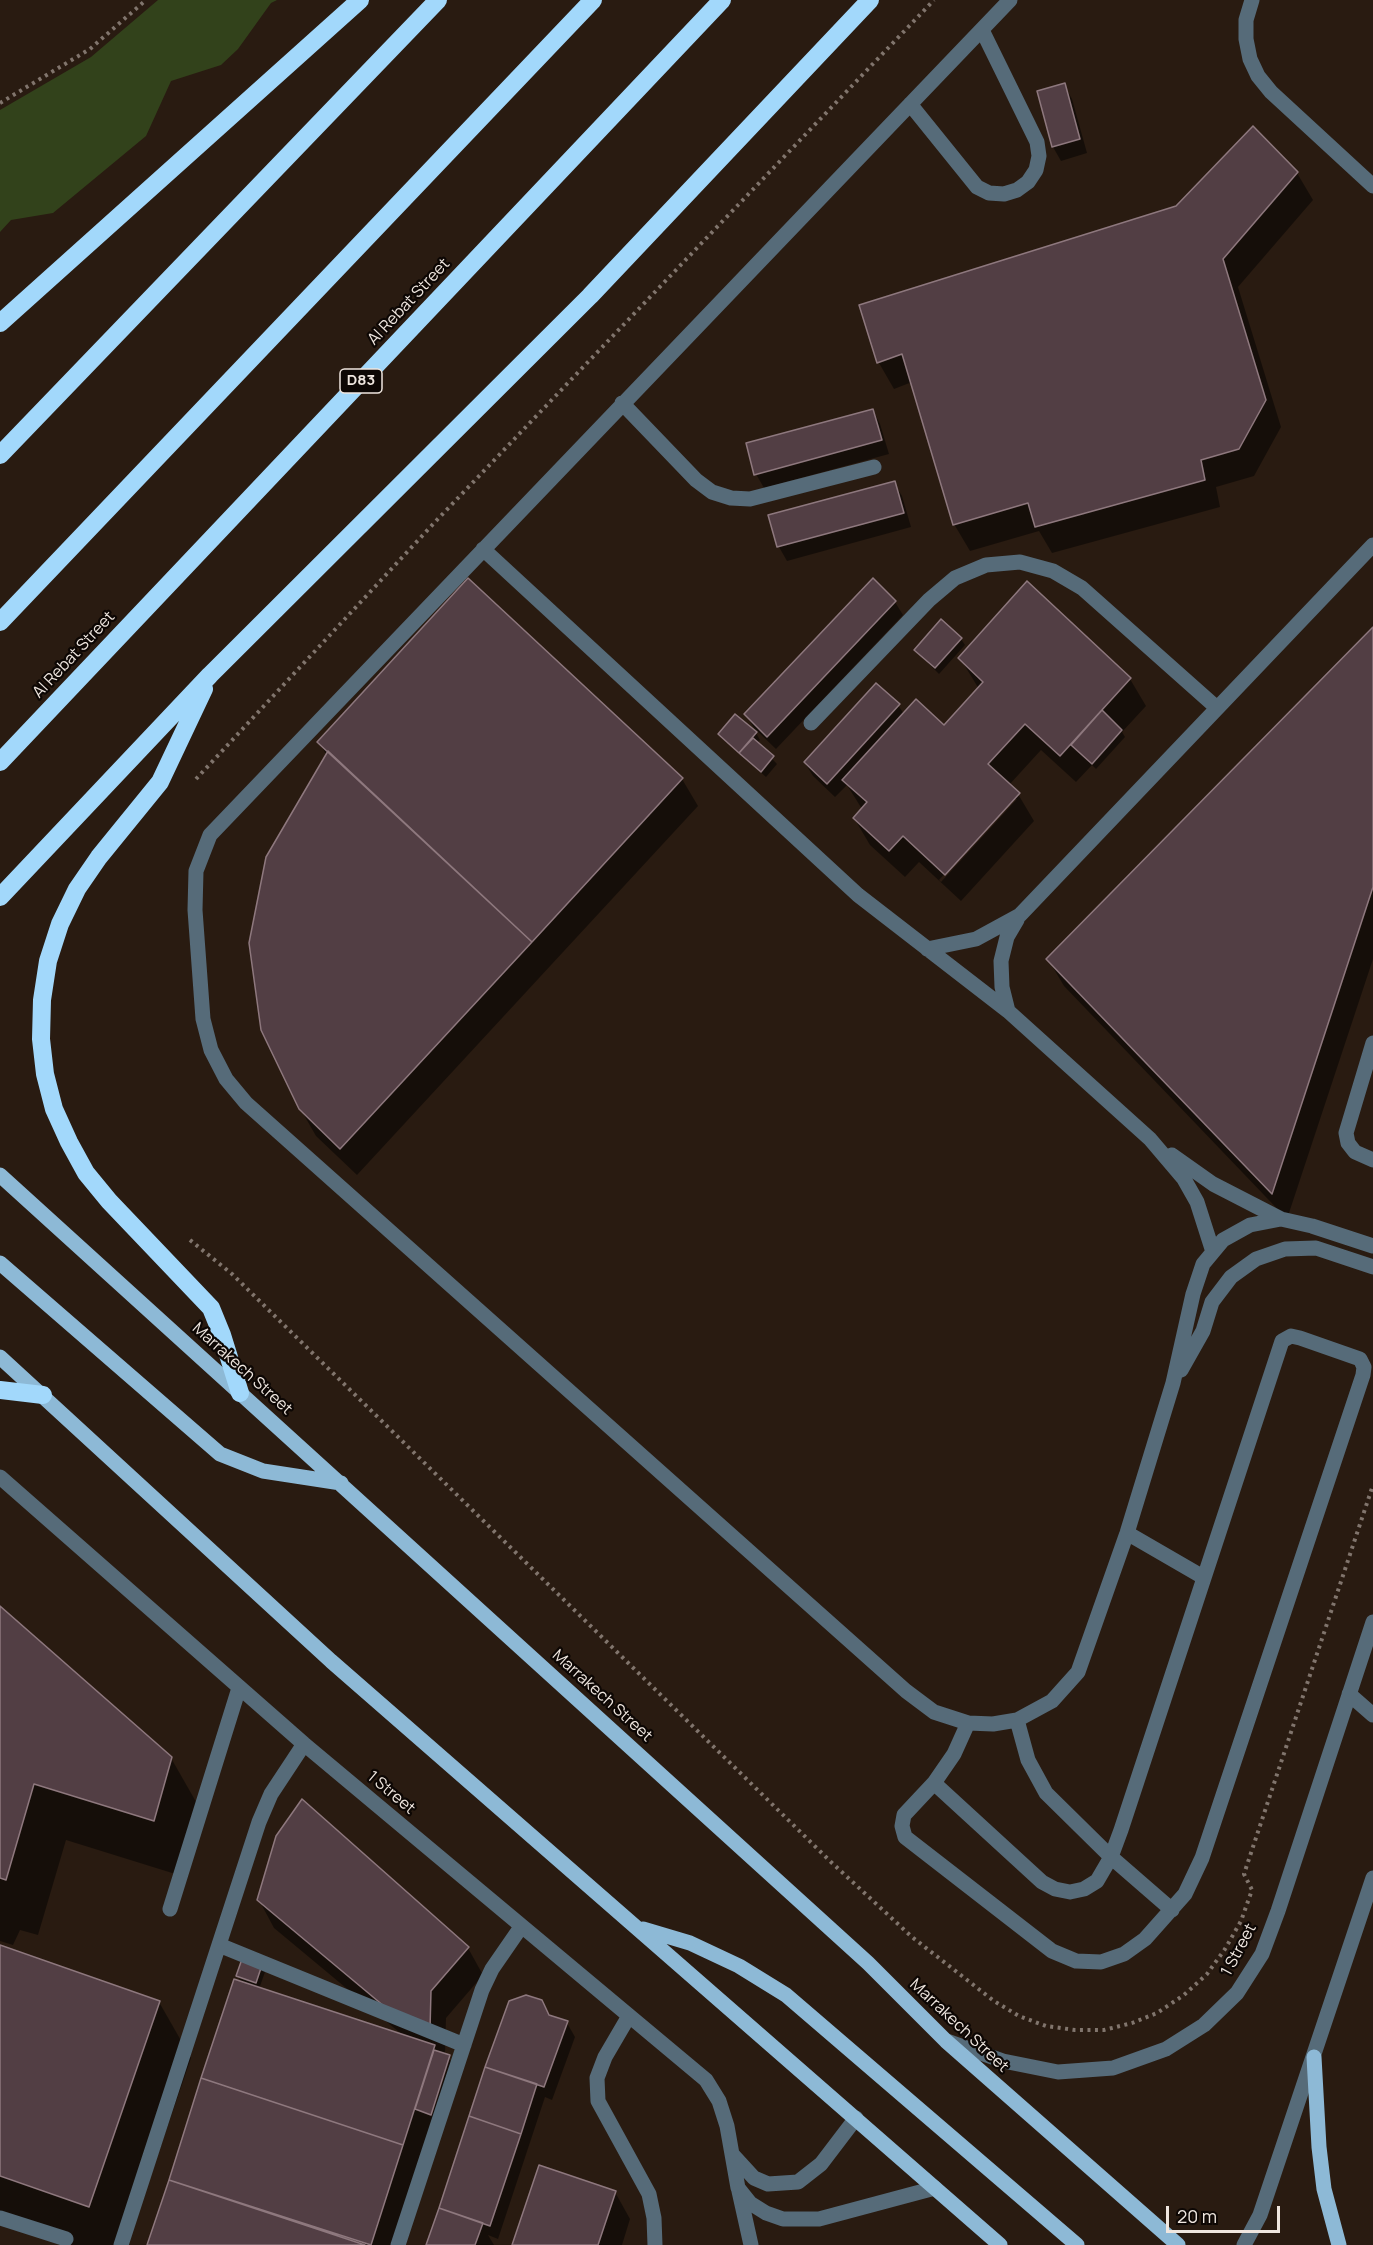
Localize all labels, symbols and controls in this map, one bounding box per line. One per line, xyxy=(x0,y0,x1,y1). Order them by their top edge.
street label: Al Rebat Street xyxy=(364,255,454,349)
road number: D83 xyxy=(340,369,382,393)
street label: Al Rebat Street xyxy=(29,608,119,702)
street label: Marrakech Street xyxy=(188,1319,296,1419)
street label: Marrakech Street xyxy=(548,1646,656,1746)
street label: 1 Street xyxy=(363,1768,419,1818)
street label: 1 Street xyxy=(1217,1921,1261,1979)
street label: Marrakech Street xyxy=(906,1975,1012,2077)
scale bar xyxy=(1169,2194,1283,2232)
text: 20 m xyxy=(1177,2204,1217,2228)

